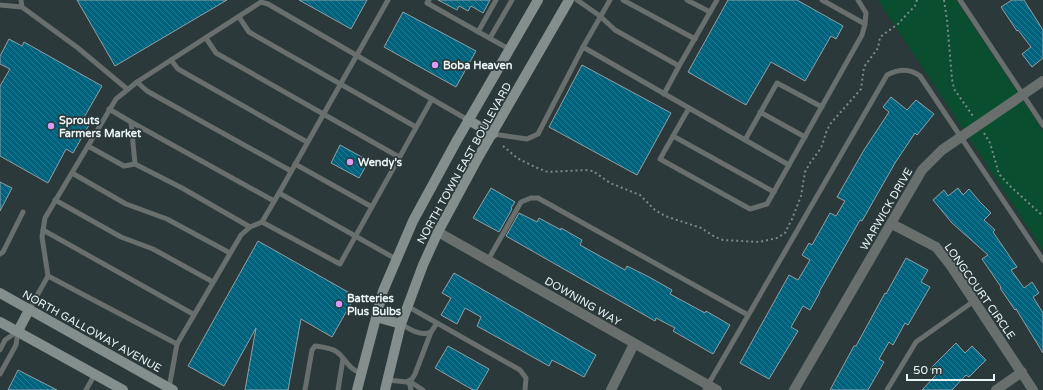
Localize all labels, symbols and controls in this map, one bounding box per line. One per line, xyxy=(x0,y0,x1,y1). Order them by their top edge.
place label: Boba Heaven xyxy=(443,59,513,72)
marker: Boba Heaven xyxy=(430,60,440,70)
street label: NORTH TOWN EAST BOULEVARD xyxy=(415,80,514,246)
place label: Sprouts Farmers Market xyxy=(59,114,142,140)
marker: Sprouts Farmers Market xyxy=(46,121,56,131)
place label: Wendy's xyxy=(358,156,403,170)
marker: Wendy's xyxy=(345,157,355,167)
street label: WARWICK DRIVE xyxy=(858,166,915,253)
street label: LONGCOURT CIRCLE xyxy=(942,241,1018,342)
street label: DOWNING WAY xyxy=(542,274,623,329)
street label: NORTH GALLOWAY AVENUE xyxy=(20,288,163,375)
place label: Batteries Plus Bulbs xyxy=(347,292,402,318)
marker: Batteries Plus Bulbs xyxy=(334,299,344,309)
scale bar xyxy=(907,356,994,382)
text: 50 m xyxy=(913,363,942,377)

